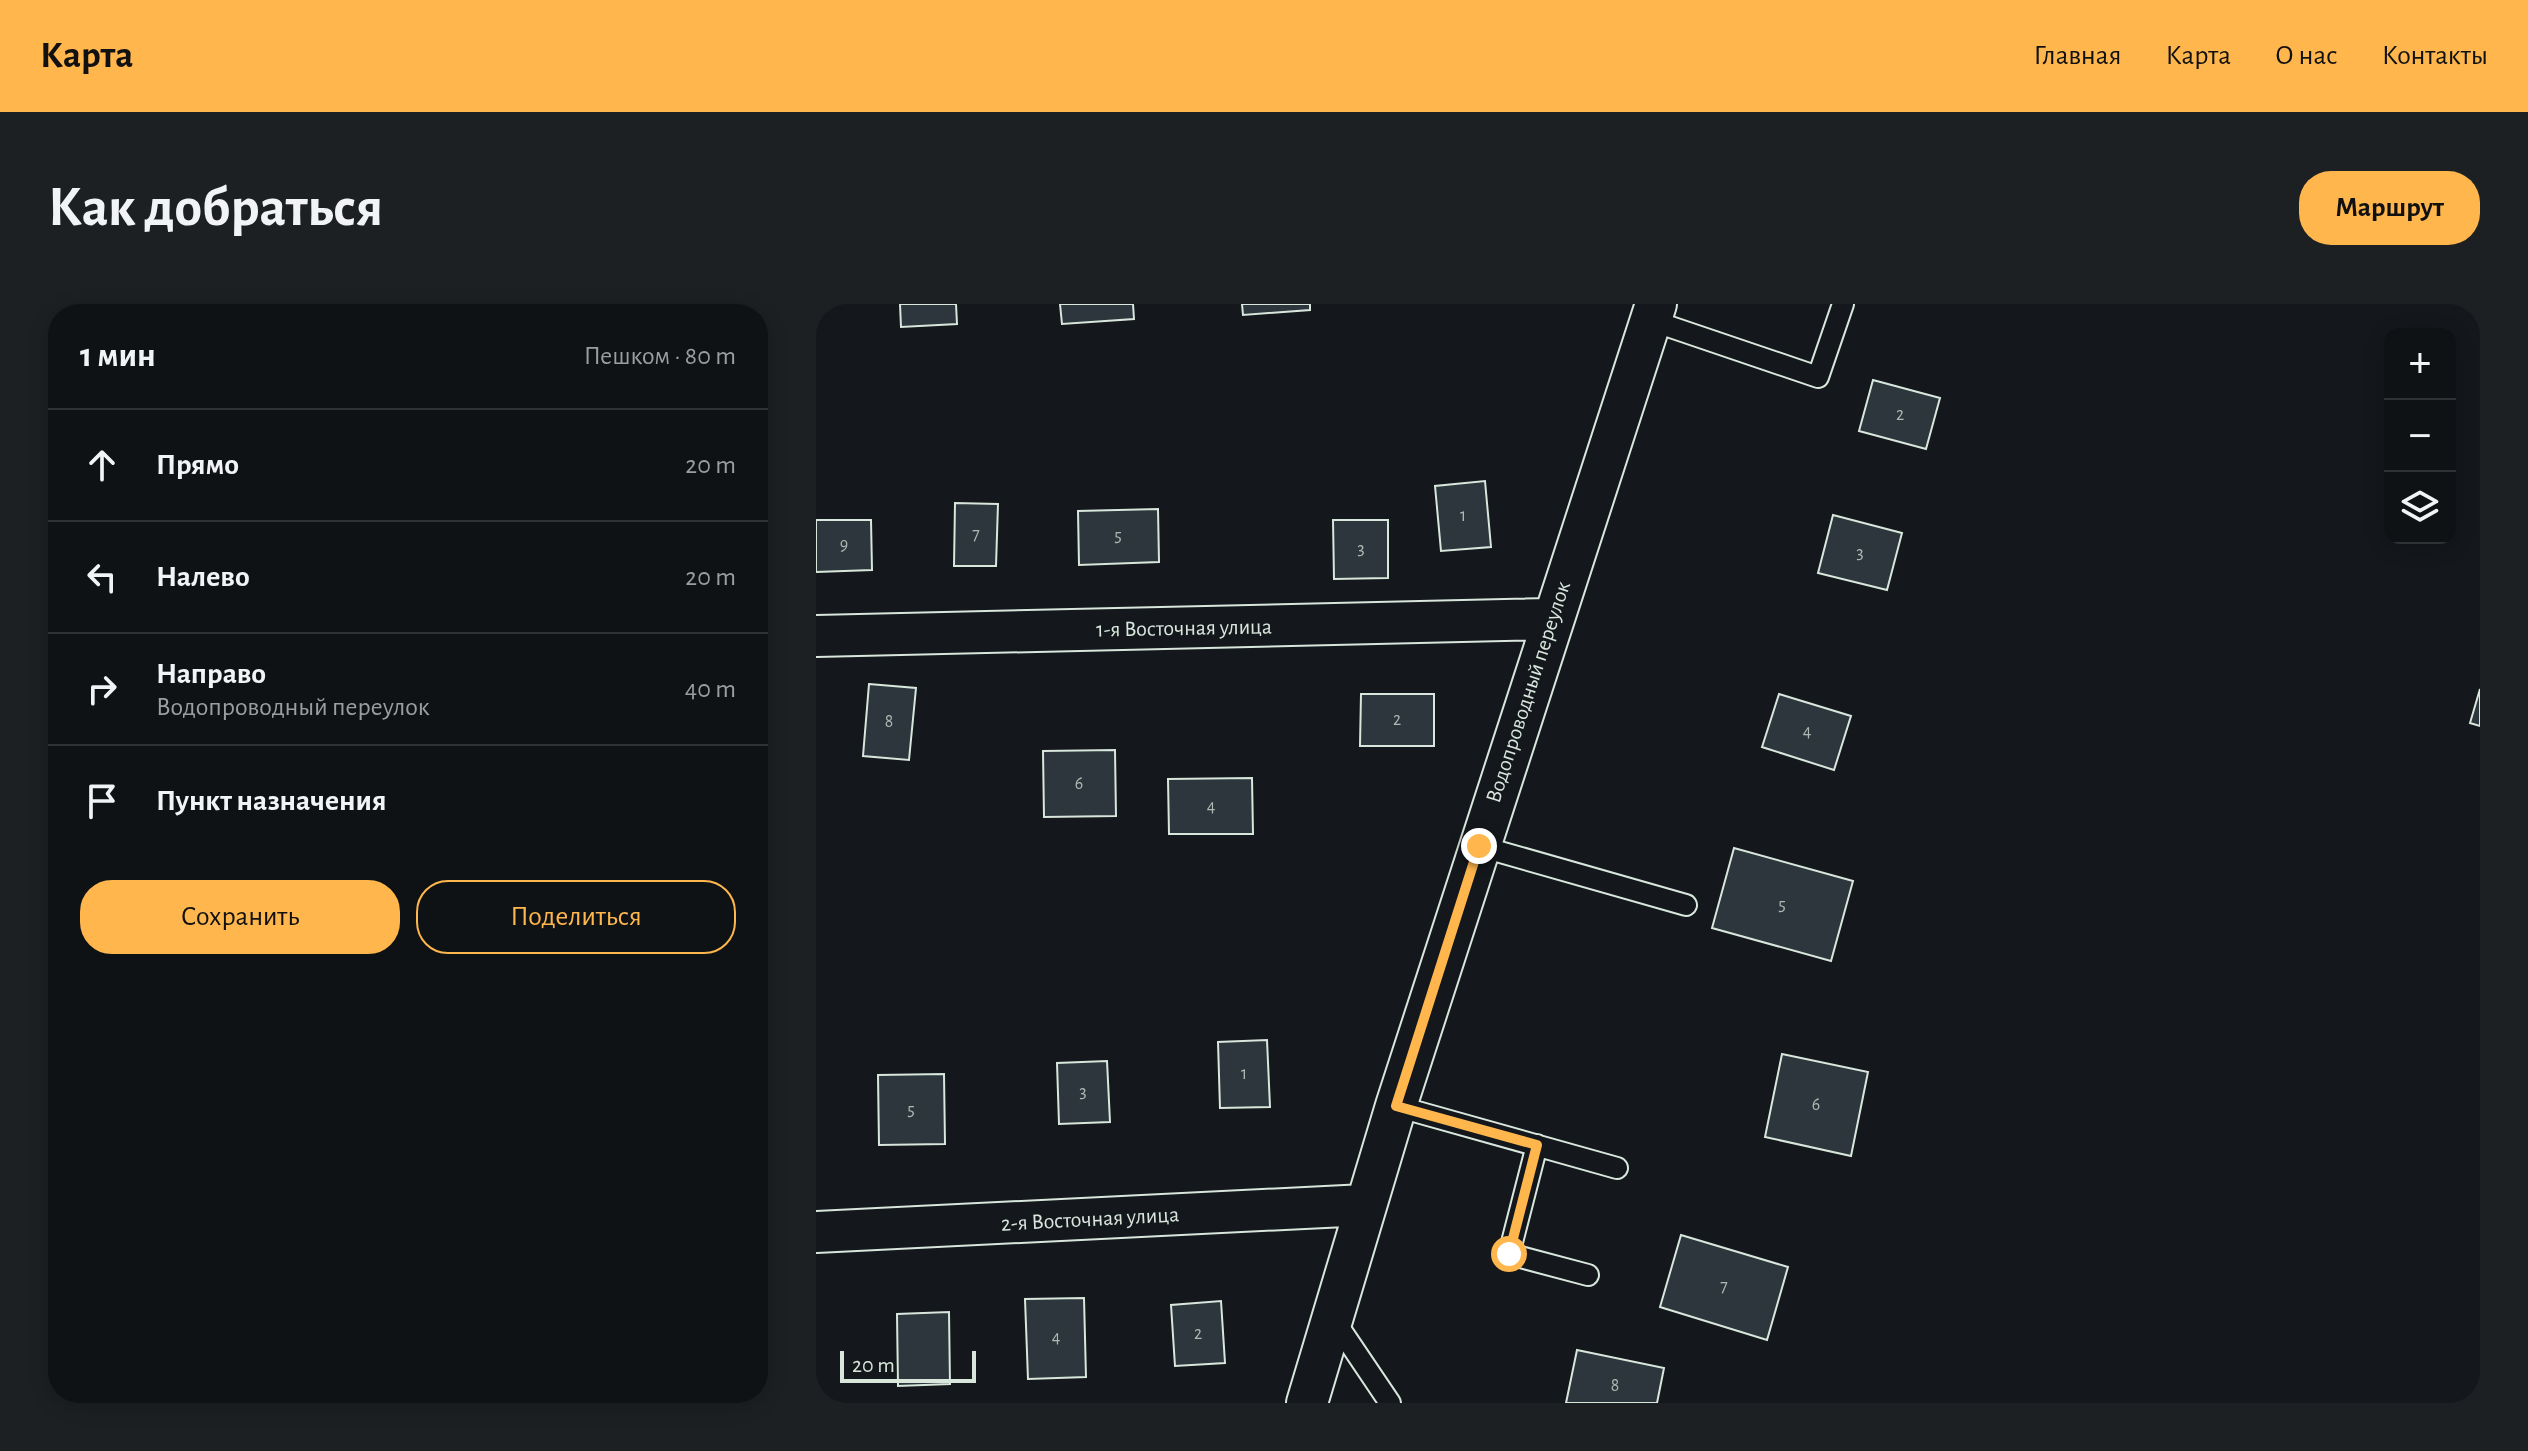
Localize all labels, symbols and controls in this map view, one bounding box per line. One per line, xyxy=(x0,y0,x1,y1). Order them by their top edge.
text: Карта xyxy=(40,37,133,75)
text: Главная xyxy=(2033,42,2121,70)
text: Карта xyxy=(2165,42,2231,70)
text: О нас xyxy=(2275,42,2338,70)
text: Контакты xyxy=(2382,42,2488,70)
button: Маршрут xyxy=(2299,171,2480,245)
text: Как добраться xyxy=(48,180,383,236)
map controls xyxy=(2384,328,2456,544)
button: + xyxy=(2384,328,2456,400)
text: 1 мин xyxy=(80,339,156,373)
text: Пешком · 80 m xyxy=(584,343,736,369)
button: − xyxy=(2384,400,2456,472)
house number: 2 xyxy=(1896,406,1904,424)
icon: ahead xyxy=(80,443,124,487)
text: Прямо xyxy=(156,450,239,480)
text: 20 m xyxy=(685,452,736,478)
button: layers xyxy=(2384,472,2456,544)
house number: 1 xyxy=(1460,507,1466,525)
house number: 7 xyxy=(972,526,980,544)
house number: 5 xyxy=(1114,527,1122,545)
house number: 9 xyxy=(840,536,848,554)
house number: 3 xyxy=(1357,540,1365,558)
house number: 3 xyxy=(1856,544,1864,562)
icon: left xyxy=(80,555,124,599)
text: Налево xyxy=(156,562,250,592)
text: 20 m xyxy=(685,564,736,590)
street label: Водопроводный переулок xyxy=(1482,579,1574,805)
street label: 1-я Восточная улица xyxy=(1096,615,1272,641)
text: Направо xyxy=(156,659,266,689)
icon: right xyxy=(80,667,124,711)
text: 40 m xyxy=(685,676,736,702)
text: Водопроводный переулок xyxy=(156,694,430,720)
house number: 2 xyxy=(1393,711,1401,729)
house number: 8 xyxy=(885,713,893,731)
house number: 4 xyxy=(1803,723,1812,741)
house number: 6 xyxy=(1075,775,1083,793)
icon: arrive xyxy=(80,779,124,823)
text: Пункт назначения xyxy=(156,786,387,816)
house number: 4 xyxy=(1207,798,1216,816)
route end xyxy=(1461,828,1497,864)
button: Сохранить xyxy=(80,880,400,954)
button: Поделиться xyxy=(416,880,736,954)
house number: 5 xyxy=(1778,896,1786,914)
house number: 1 xyxy=(1241,1065,1247,1083)
house number: 3 xyxy=(1079,1083,1087,1101)
house number: 6 xyxy=(1812,1096,1820,1114)
house number: 5 xyxy=(907,1101,915,1119)
street label: 2-я Восточная улица xyxy=(1000,1203,1180,1235)
route start xyxy=(1491,1236,1527,1272)
house number: 7 xyxy=(1720,1278,1728,1296)
house number: 2 xyxy=(1194,1325,1202,1343)
house number: 4 xyxy=(1052,1329,1061,1347)
scale bar xyxy=(840,1347,976,1383)
text: 20 m xyxy=(852,1354,895,1376)
house number: 8 xyxy=(1611,1377,1619,1395)

